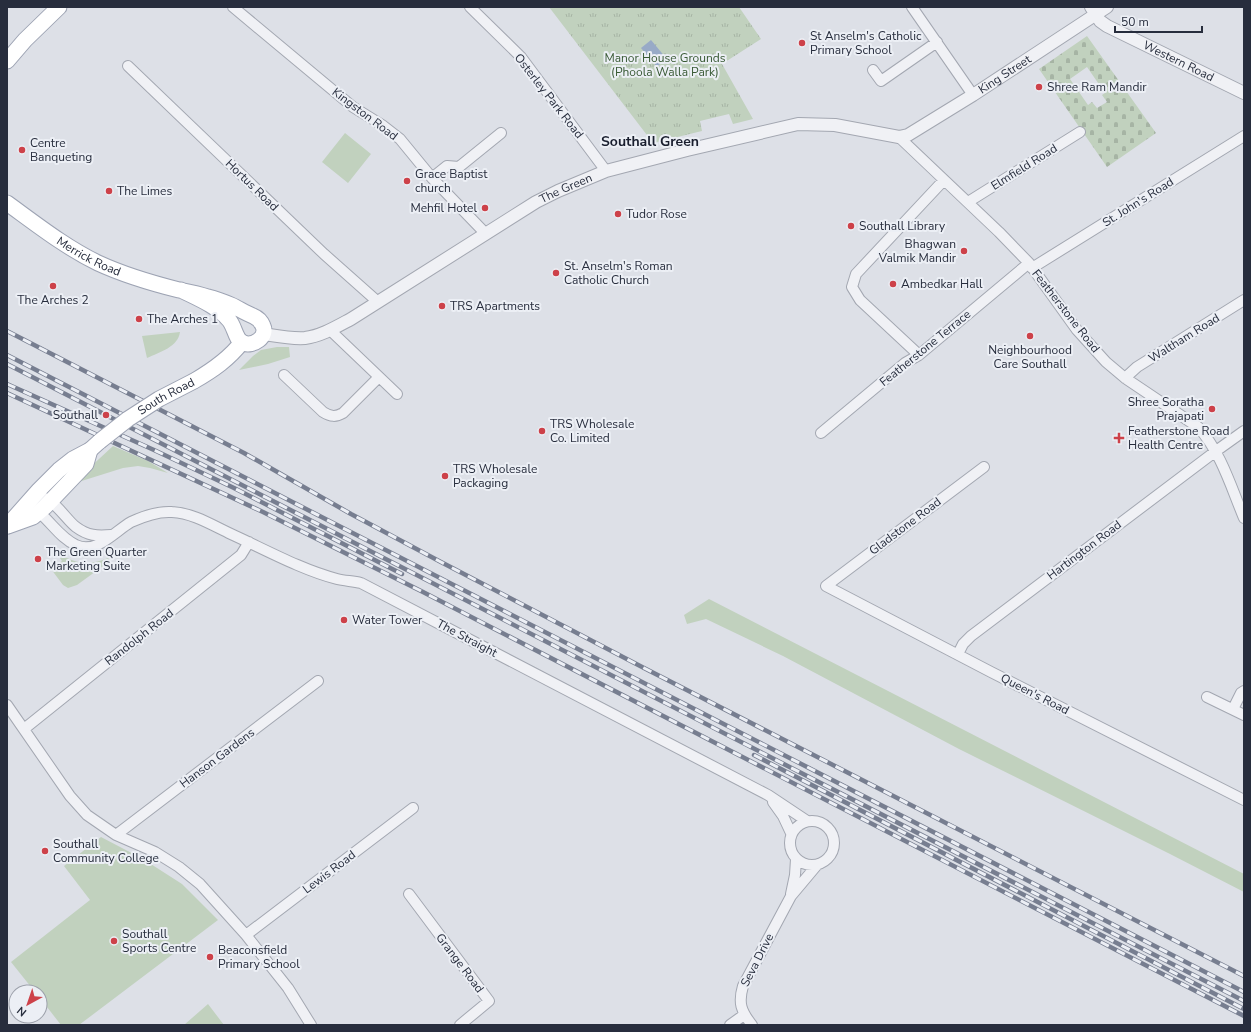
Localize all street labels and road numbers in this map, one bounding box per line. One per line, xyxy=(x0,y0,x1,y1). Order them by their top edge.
street label: Western Road xyxy=(1140,37,1217,85)
street label: Osterley Park Road xyxy=(511,50,587,142)
street label: King Street xyxy=(975,51,1035,97)
street label: Kingston Road xyxy=(329,84,401,144)
street label: Elmfield Road xyxy=(988,140,1060,194)
street label: Hortus Road xyxy=(222,156,282,214)
street label: The Green xyxy=(537,170,595,207)
street label: St. John's Road xyxy=(1099,174,1177,230)
street label: Merrick Road xyxy=(53,233,123,280)
street label: Featherstone Road xyxy=(1028,266,1104,356)
street label: Featherstone Terrace xyxy=(876,306,974,390)
street label: Waltham Road xyxy=(1145,310,1223,366)
street label: South Road xyxy=(135,374,197,419)
street label: Gladstone Road xyxy=(866,494,944,558)
street label: Hartington Road xyxy=(1043,517,1125,583)
street label: Randolph Road xyxy=(101,605,177,669)
street label: The Straight xyxy=(434,615,501,661)
street label: Queen's Road xyxy=(998,670,1072,718)
street label: Hanson Gardens xyxy=(176,724,258,791)
street label: Lewis Road xyxy=(299,847,359,897)
street label: Grange Road xyxy=(432,930,488,996)
street label: Seva Drive xyxy=(737,931,777,989)

